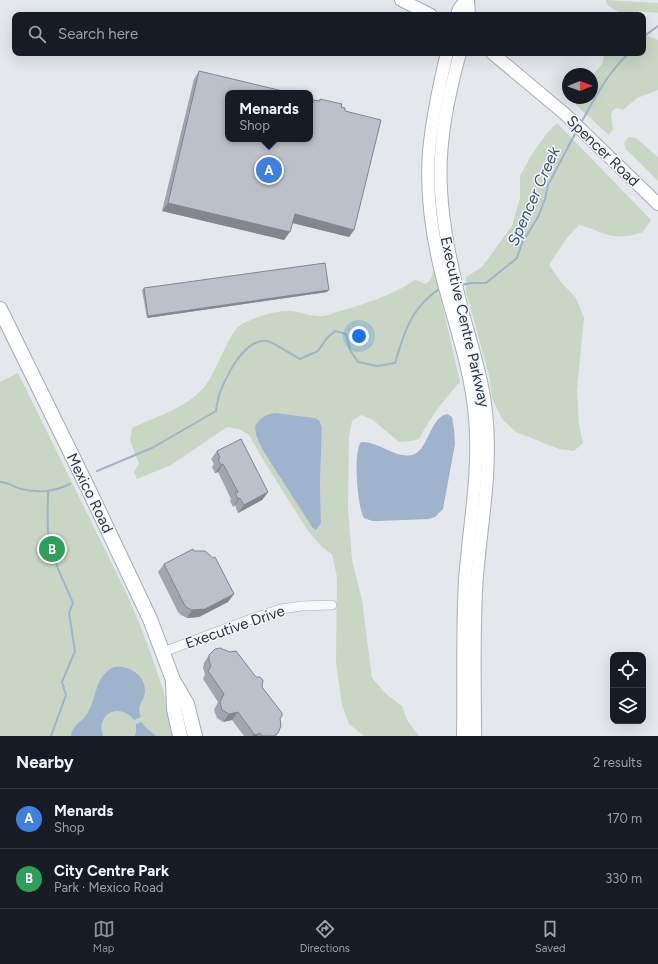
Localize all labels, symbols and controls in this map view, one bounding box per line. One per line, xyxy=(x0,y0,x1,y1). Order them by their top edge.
search box xyxy=(12,12,646,56)
icon: search xyxy=(26,23,48,45)
text: Search here xyxy=(58,25,138,43)
north arrow xyxy=(562,68,598,104)
popup xyxy=(225,90,313,142)
text: Menards xyxy=(239,100,299,118)
street label: Spencer Road xyxy=(563,112,643,190)
text: Shop xyxy=(239,118,270,133)
water label: Spencer Creek xyxy=(503,143,564,249)
pin: A xyxy=(256,155,282,185)
street label: Executive Centre Parkway xyxy=(437,235,493,409)
your location xyxy=(349,326,369,346)
street label: Mexico Road xyxy=(63,450,117,536)
pin: B xyxy=(39,534,65,564)
street label: Executive Drive xyxy=(183,602,287,652)
map controls xyxy=(610,652,646,724)
button: locate xyxy=(610,652,646,688)
button: layers xyxy=(610,688,646,724)
text: Nearby xyxy=(16,752,74,772)
text: 2 results xyxy=(593,755,642,770)
text: Menards xyxy=(54,802,113,820)
text: A xyxy=(24,811,34,826)
text: 170 m xyxy=(607,811,642,826)
text: Shop xyxy=(54,820,84,835)
text: City Centre Park xyxy=(54,862,169,880)
text: B xyxy=(25,871,33,886)
text: 330 m xyxy=(605,871,642,886)
text: Park · Mexico Road xyxy=(54,880,163,895)
tab: Map xyxy=(93,918,115,955)
tab: Directions xyxy=(300,918,350,955)
tab: Saved xyxy=(535,918,565,955)

